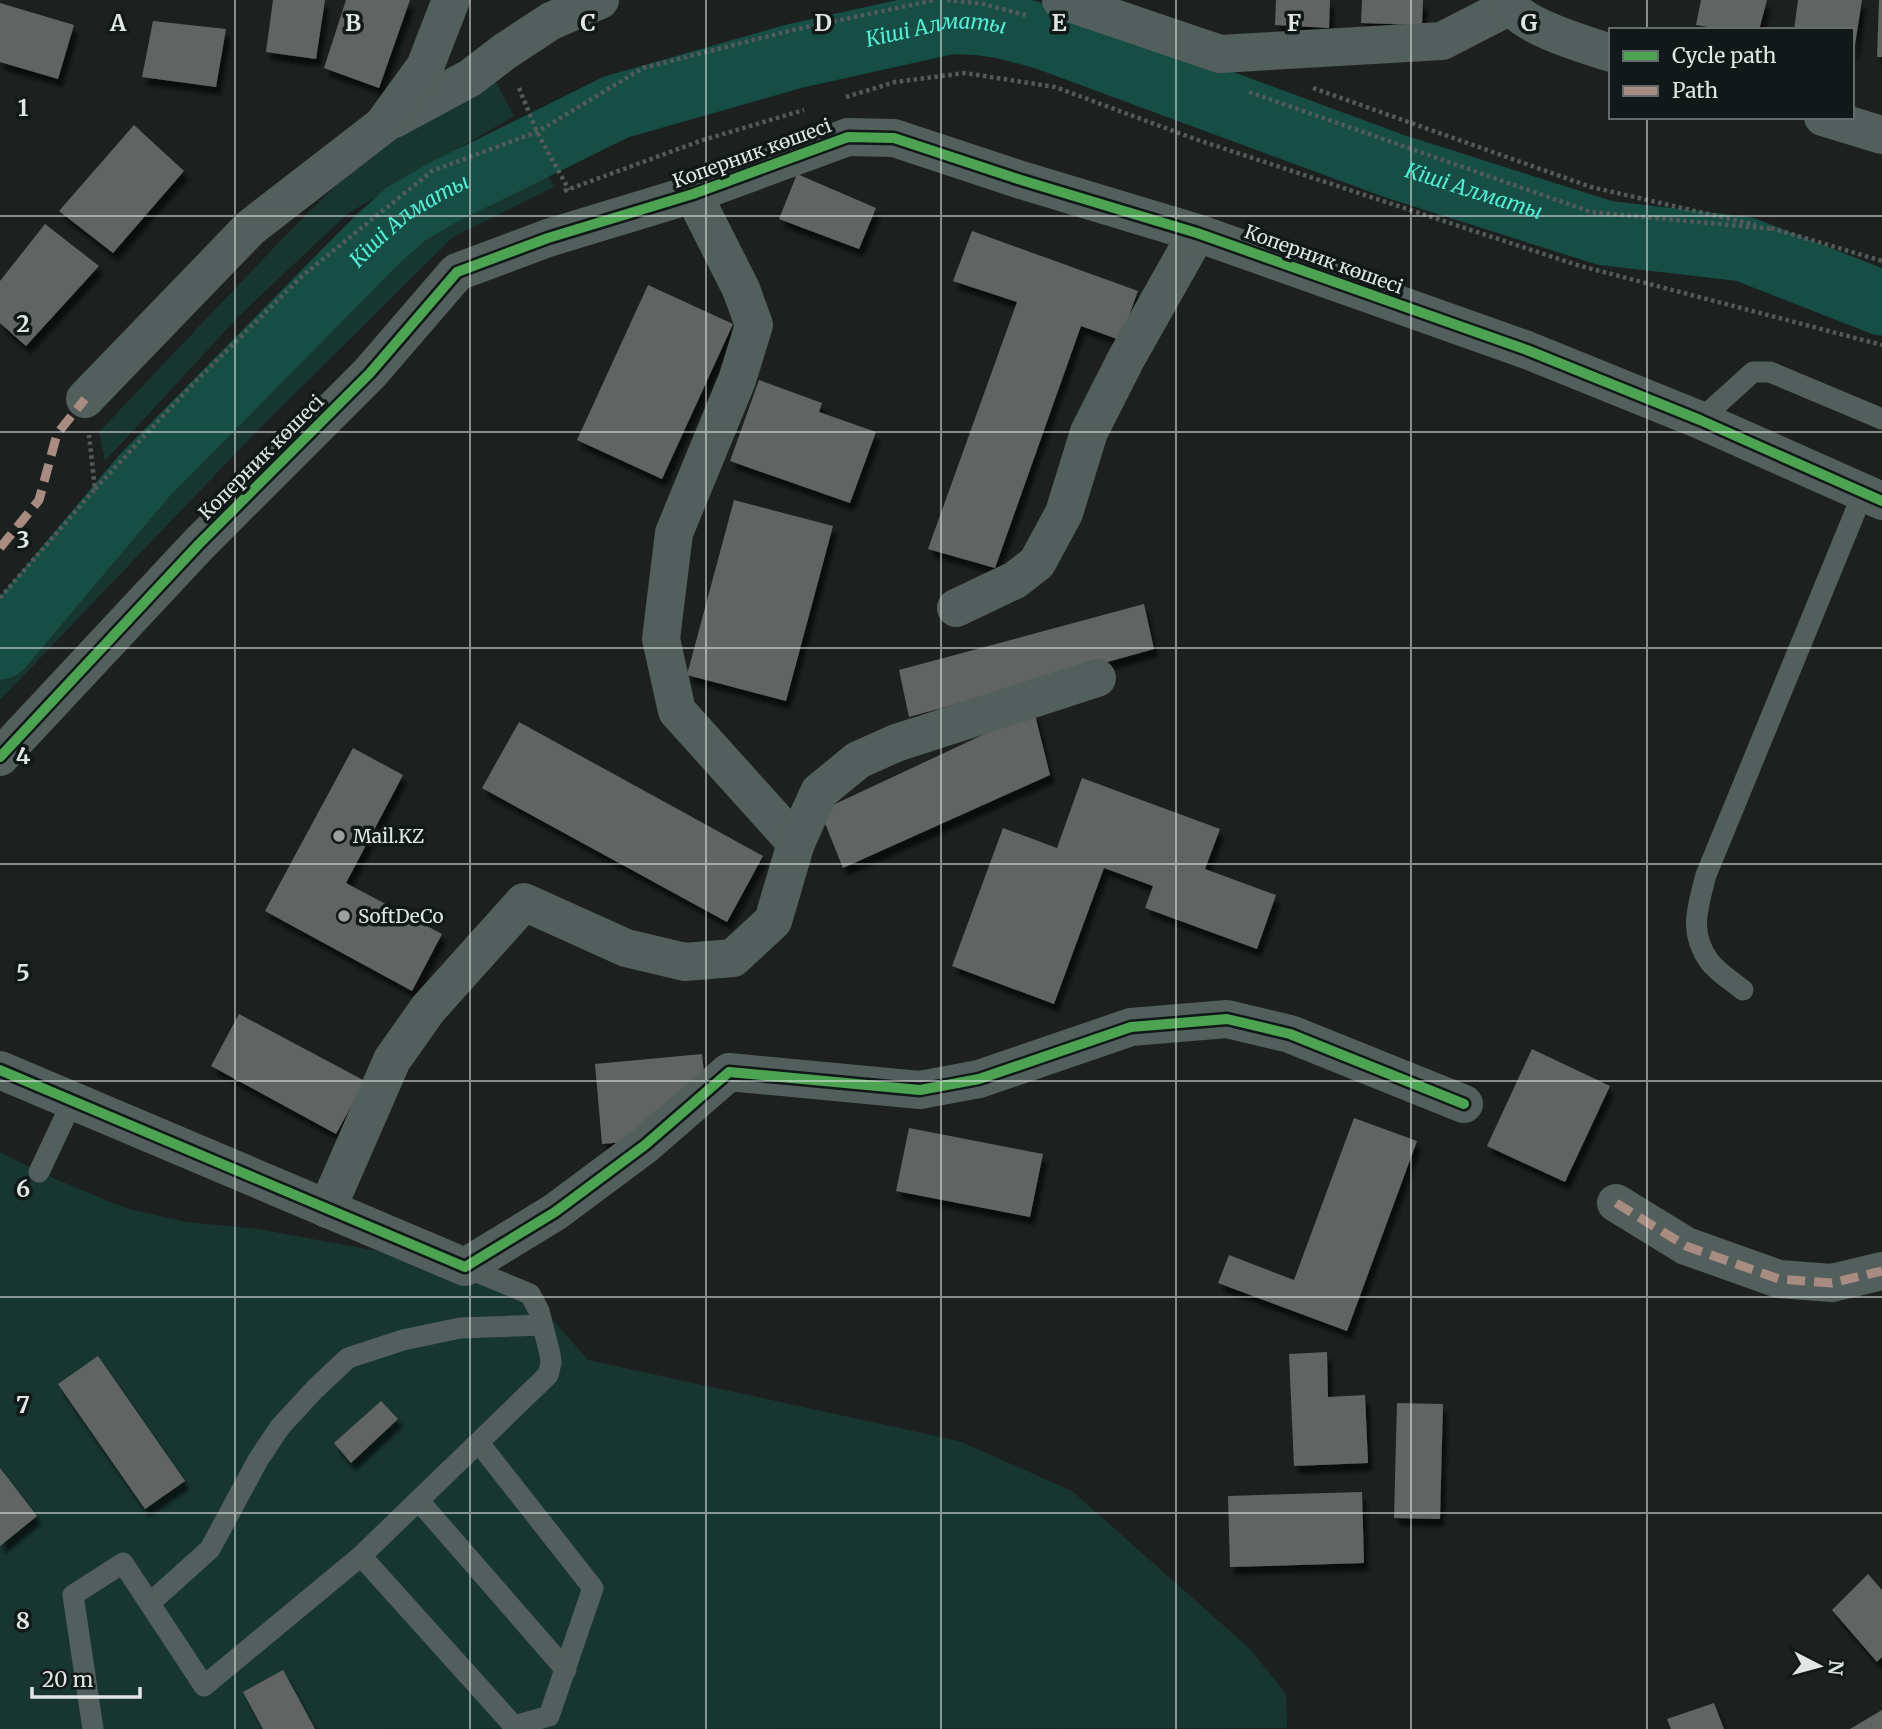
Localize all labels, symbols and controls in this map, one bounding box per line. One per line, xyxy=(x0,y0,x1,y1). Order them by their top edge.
text: A xyxy=(109,8,127,37)
text: B xyxy=(345,8,361,37)
text: C xyxy=(580,8,596,37)
text: D xyxy=(814,8,832,37)
water label: Кіші Алматы xyxy=(863,8,1009,53)
text: E xyxy=(1051,8,1067,37)
text: F xyxy=(1287,8,1301,37)
text: G xyxy=(1521,8,1538,37)
legend xyxy=(1609,28,1854,119)
text: Cycle path xyxy=(1672,42,1776,69)
text: Path xyxy=(1672,77,1718,104)
text: 1 xyxy=(18,93,29,122)
street label: Коперник көшесі xyxy=(669,113,835,193)
water label: Кіші Алматы xyxy=(1402,156,1546,225)
water label: Кіші Алматы xyxy=(344,168,473,273)
street label: Коперник көшесі xyxy=(1241,219,1407,299)
text: 2 xyxy=(16,309,30,338)
street label: Коперник көшесі xyxy=(193,389,329,525)
text: 3 xyxy=(16,525,30,554)
text: 4 xyxy=(16,741,31,770)
place label: Mail.KZ xyxy=(353,824,424,848)
marker: Mail.KZ xyxy=(331,828,347,844)
place label: SoftDeCo xyxy=(358,904,443,928)
marker: SoftDeCo xyxy=(336,908,352,924)
text: 5 xyxy=(16,958,30,987)
text: 6 xyxy=(16,1174,30,1203)
text: 7 xyxy=(16,1390,30,1419)
text: 8 xyxy=(16,1606,30,1635)
north arrow xyxy=(1784,1631,1854,1701)
scale bar xyxy=(32,1656,140,1700)
text: N xyxy=(1823,1659,1849,1676)
text: 20 m xyxy=(42,1666,94,1693)

